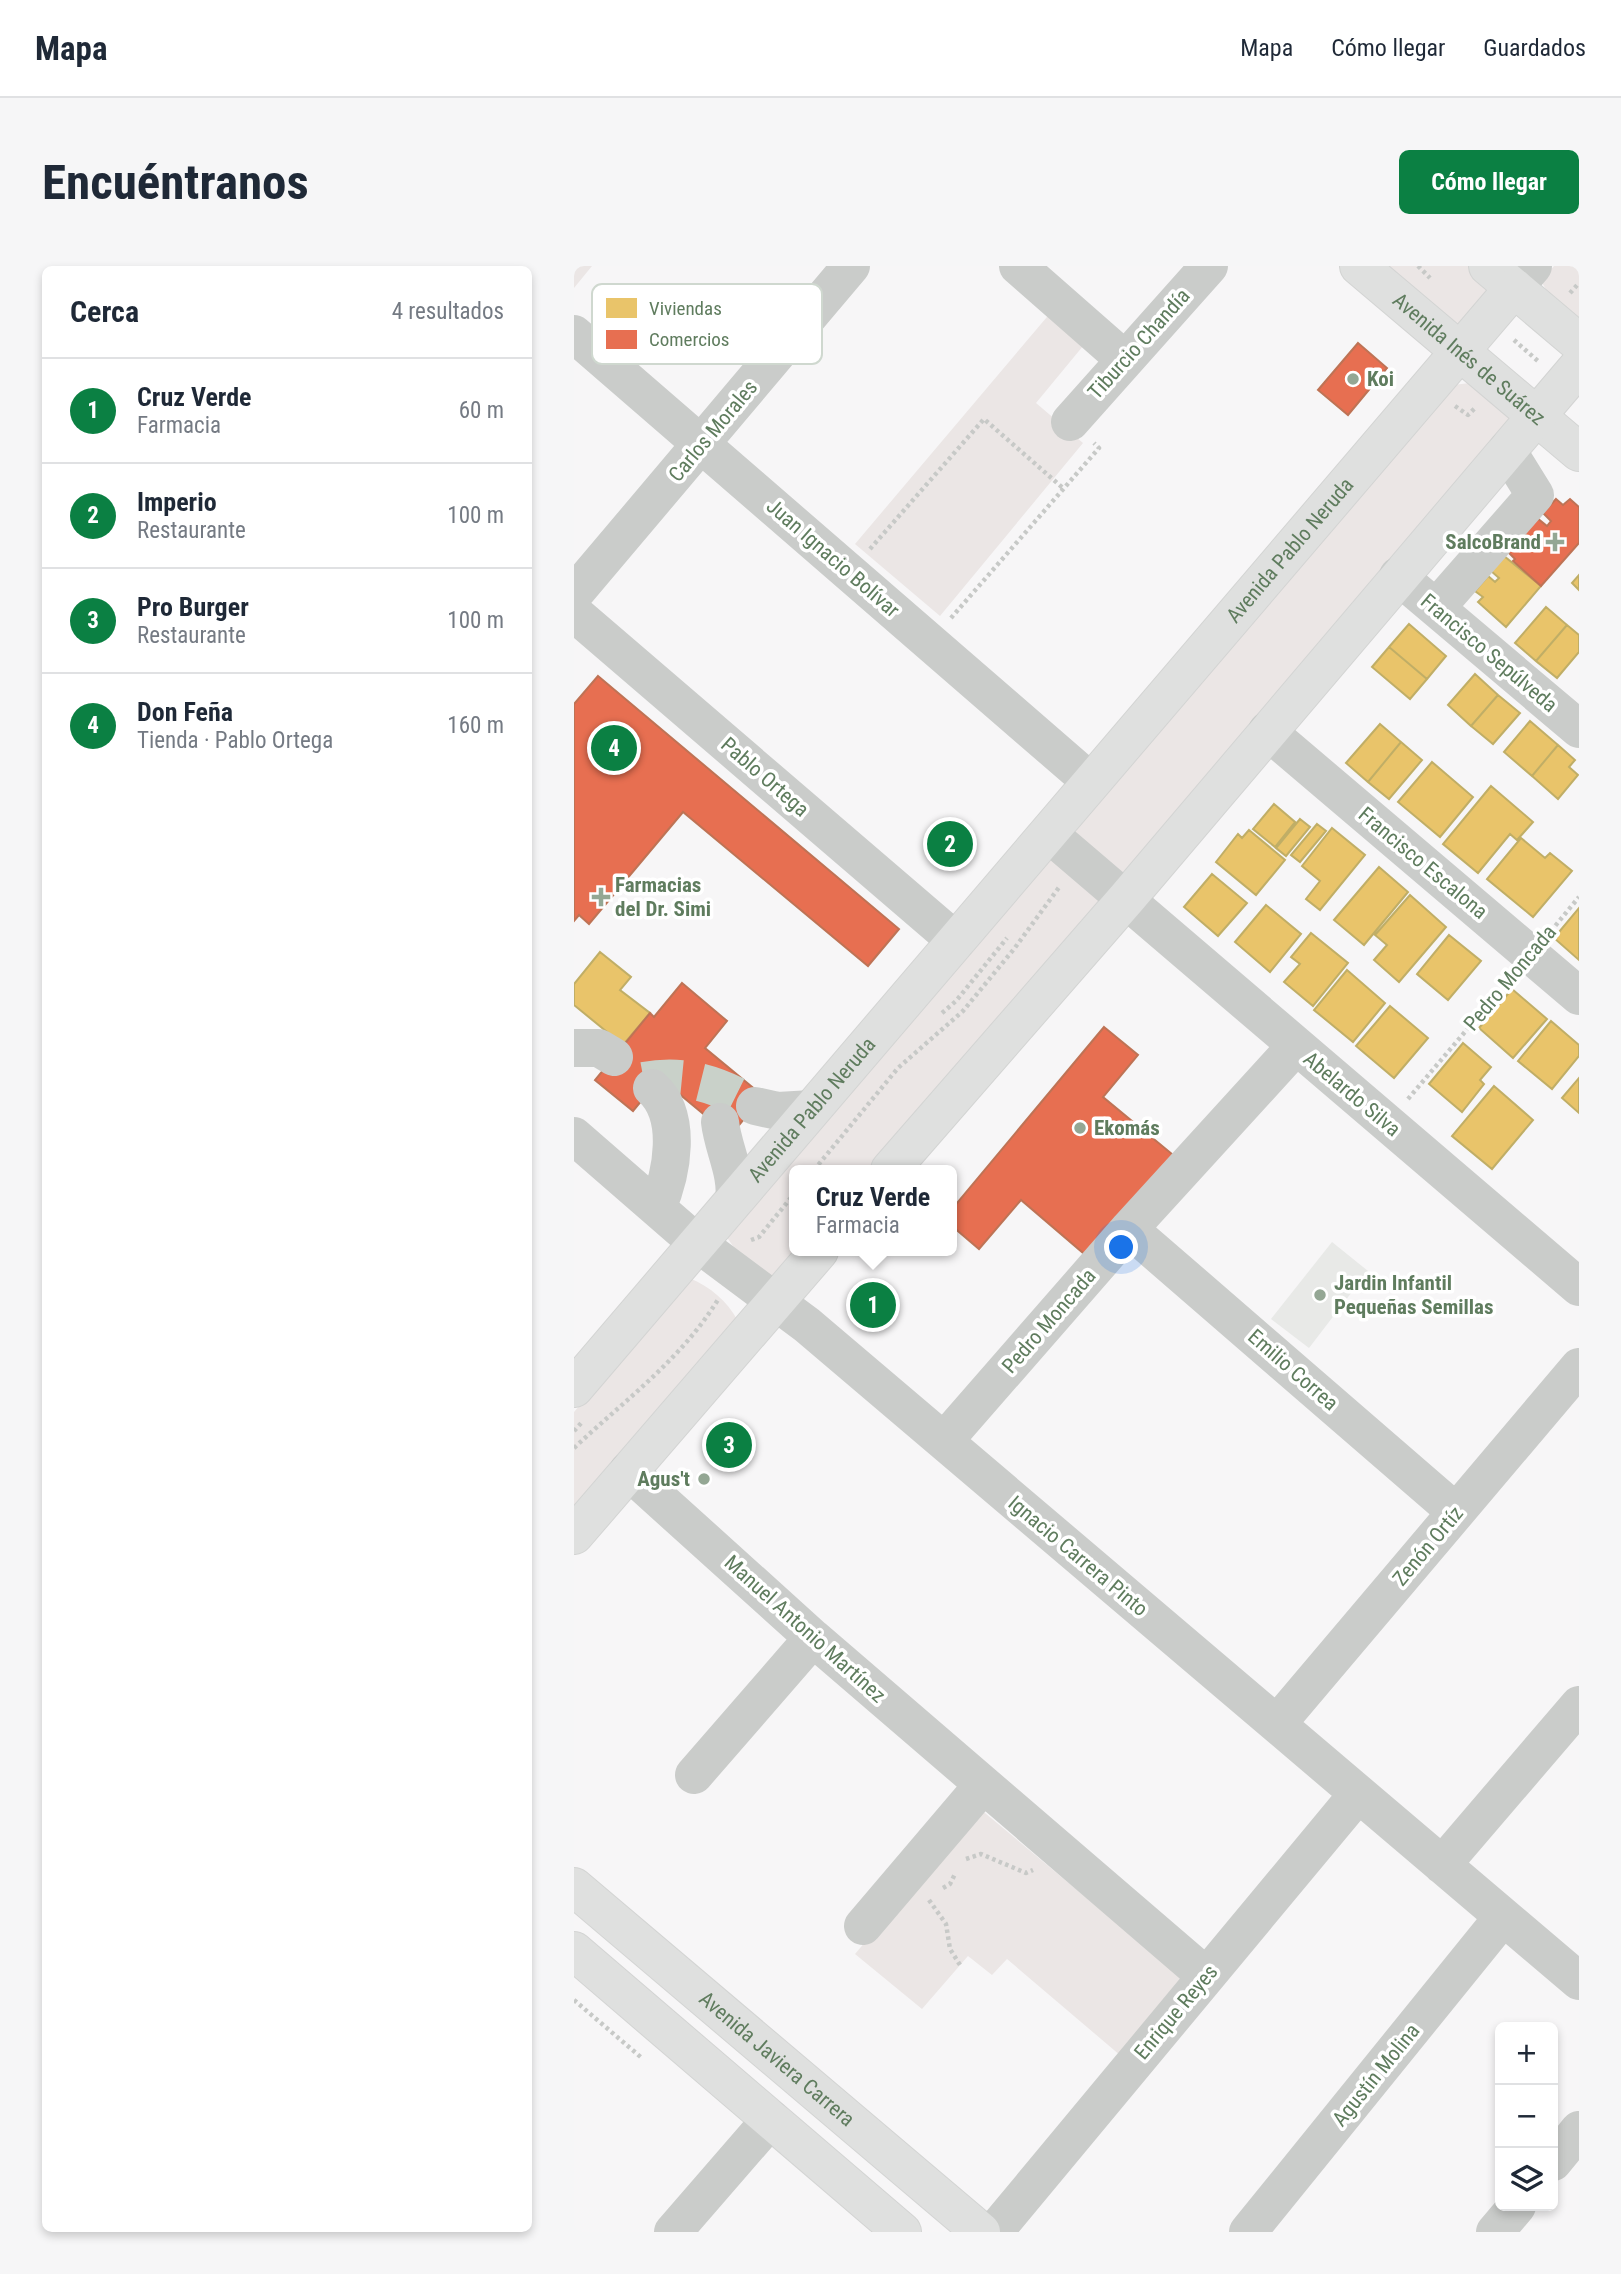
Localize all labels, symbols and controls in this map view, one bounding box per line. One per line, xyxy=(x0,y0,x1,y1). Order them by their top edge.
text: Mapa xyxy=(35,29,107,68)
text: Mapa xyxy=(1240,34,1293,62)
text: Cómo llegar xyxy=(1331,34,1445,62)
text: Guardados xyxy=(1483,34,1586,62)
button: Cómo llegar xyxy=(1399,150,1579,214)
text: Encuéntranos xyxy=(42,154,309,211)
legend xyxy=(592,284,822,364)
street label: Tiburcio Chandía xyxy=(1083,284,1195,404)
street label: Avenida Inés de Suárez xyxy=(1388,288,1550,430)
text: Cerca xyxy=(70,294,139,329)
text: Viviendas xyxy=(649,297,722,320)
text: 4 resultados xyxy=(392,298,504,325)
text: Comercios xyxy=(649,328,729,351)
place label: Koi xyxy=(1367,367,1394,391)
marker: Koi xyxy=(1345,371,1361,387)
street label: Carlos Morales xyxy=(664,375,762,487)
text: Cruz Verde xyxy=(137,382,252,412)
text: 1 xyxy=(87,397,99,424)
text: 60 m xyxy=(459,397,504,424)
text: Farmacia xyxy=(137,412,221,439)
street label: Avenida Pablo Neruda xyxy=(1221,473,1358,627)
text: Imperio xyxy=(137,487,217,517)
street label: Juan Ignacio Bolívar xyxy=(762,494,904,622)
text: 2 xyxy=(87,502,99,529)
text: 100 m xyxy=(447,502,504,529)
text: Restaurante xyxy=(137,517,246,544)
place label: SalcoBrand xyxy=(1445,530,1541,554)
marker: SalcoBrand xyxy=(1547,534,1563,550)
street label: Francisco Sepúlveda xyxy=(1416,589,1562,717)
text: Pro Burger xyxy=(137,592,249,622)
text: 3 xyxy=(87,607,99,634)
text: 100 m xyxy=(447,607,504,634)
text: Restaurante xyxy=(137,622,246,649)
text: Don Feña xyxy=(137,697,233,727)
text: 4 xyxy=(87,712,99,739)
text: 160 m xyxy=(447,712,504,739)
pin: 4 xyxy=(591,722,637,774)
text: Tienda · Pablo Ortega xyxy=(137,727,333,754)
street label: Pablo Ortega xyxy=(716,732,814,822)
street label: Francisco Escalona xyxy=(1354,802,1492,924)
pin: 2 xyxy=(927,818,973,870)
place label: Farmacias del Dr. Simi xyxy=(615,873,711,921)
marker: Farmacias del Dr. Simi xyxy=(593,889,609,905)
street label: Pedro Moncada xyxy=(1459,920,1561,1036)
street label: Avenida Pablo Neruda xyxy=(743,1033,880,1187)
street label: Abelardo Silva xyxy=(1299,1047,1405,1141)
place label: Ekomás xyxy=(1094,1116,1160,1140)
marker: Ekomás xyxy=(1072,1120,1088,1136)
popup xyxy=(789,1165,957,1256)
text: Cruz Verde xyxy=(816,1182,930,1212)
text: Farmacia xyxy=(816,1212,900,1239)
your location xyxy=(1104,1230,1138,1264)
street label: Pedro Moncada xyxy=(997,1264,1101,1378)
place label: Jardin Infantil Pequeñas Semillas xyxy=(1334,1271,1494,1319)
pin: 1 xyxy=(850,1279,896,1331)
marker: Jardin Infantil Pequeñas Semillas xyxy=(1312,1287,1328,1303)
street label: Emilio Correa xyxy=(1243,1325,1343,1415)
pin: 3 xyxy=(706,1419,752,1471)
place label: Agus't xyxy=(637,1467,690,1491)
marker: Agus't xyxy=(696,1471,712,1487)
street label: Ignacio Carrera Pinto xyxy=(1004,1491,1152,1621)
street label: Zenón Ortíz xyxy=(1388,1501,1468,1591)
street label: Manuel Antonio Martínez xyxy=(720,1550,890,1708)
street label: Enrique Reyes xyxy=(1130,1960,1222,2064)
street label: Avenida Javiera Carrera xyxy=(694,1987,859,2131)
street label: Agustín Molina xyxy=(1327,2019,1425,2131)
map controls xyxy=(1495,2022,1558,2211)
button: + xyxy=(1495,2022,1558,2085)
button: − xyxy=(1495,2085,1558,2148)
button: layers xyxy=(1495,2148,1558,2211)

